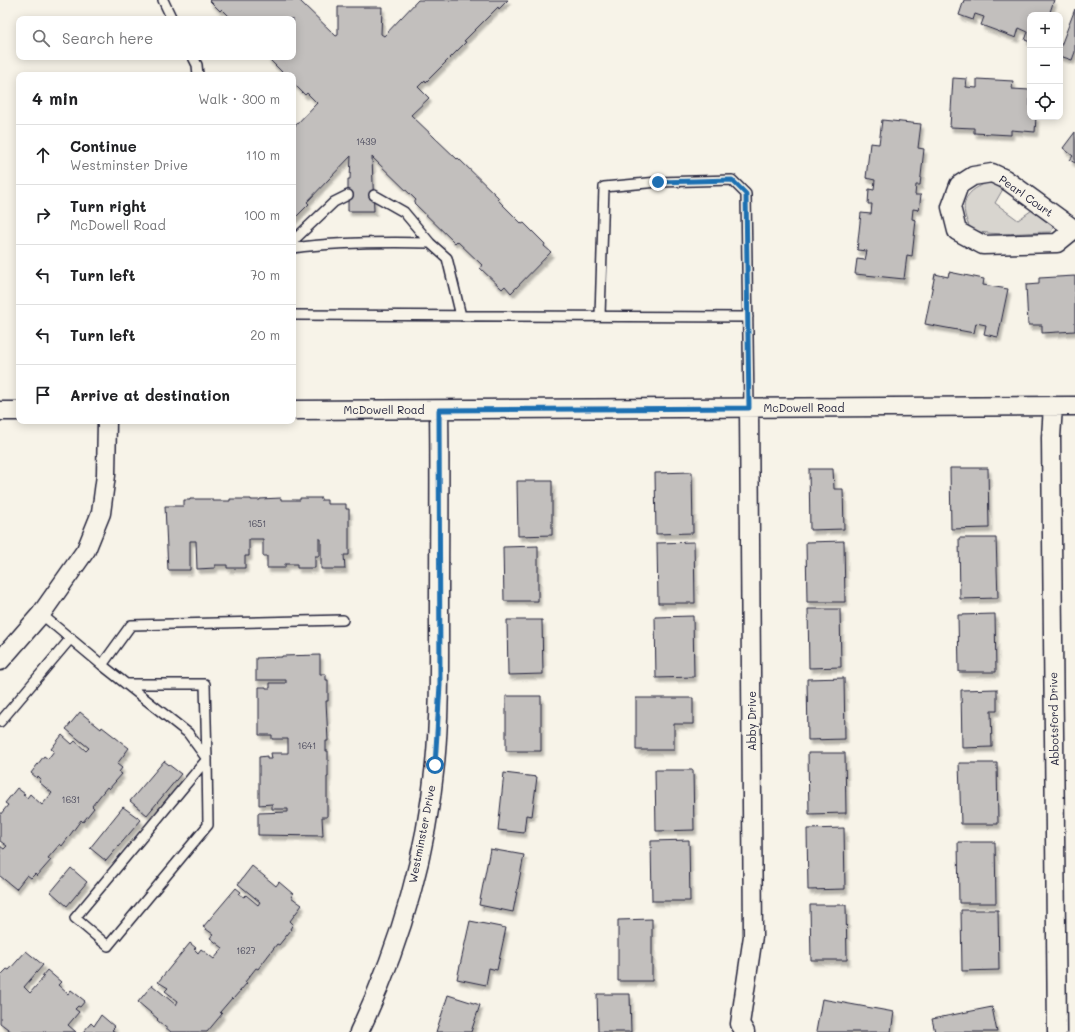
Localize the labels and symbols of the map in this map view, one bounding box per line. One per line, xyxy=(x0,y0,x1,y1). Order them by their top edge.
house number: 1439 xyxy=(356,136,377,147)
street label: Pearl Court xyxy=(996,171,1056,220)
route end xyxy=(649,173,667,191)
street label: McDowell Road xyxy=(763,400,845,415)
street label: McDowell Road xyxy=(343,402,425,417)
house number: 1651 xyxy=(248,518,266,529)
street label: Abbotsford Drive xyxy=(1045,672,1062,766)
street label: Abby Drive xyxy=(744,691,759,751)
house number: 1641 xyxy=(298,740,316,751)
route start xyxy=(426,756,444,774)
street label: Westminster Drive xyxy=(405,783,438,884)
house number: 1631 xyxy=(62,794,80,805)
house number: 1627 xyxy=(236,945,256,956)

